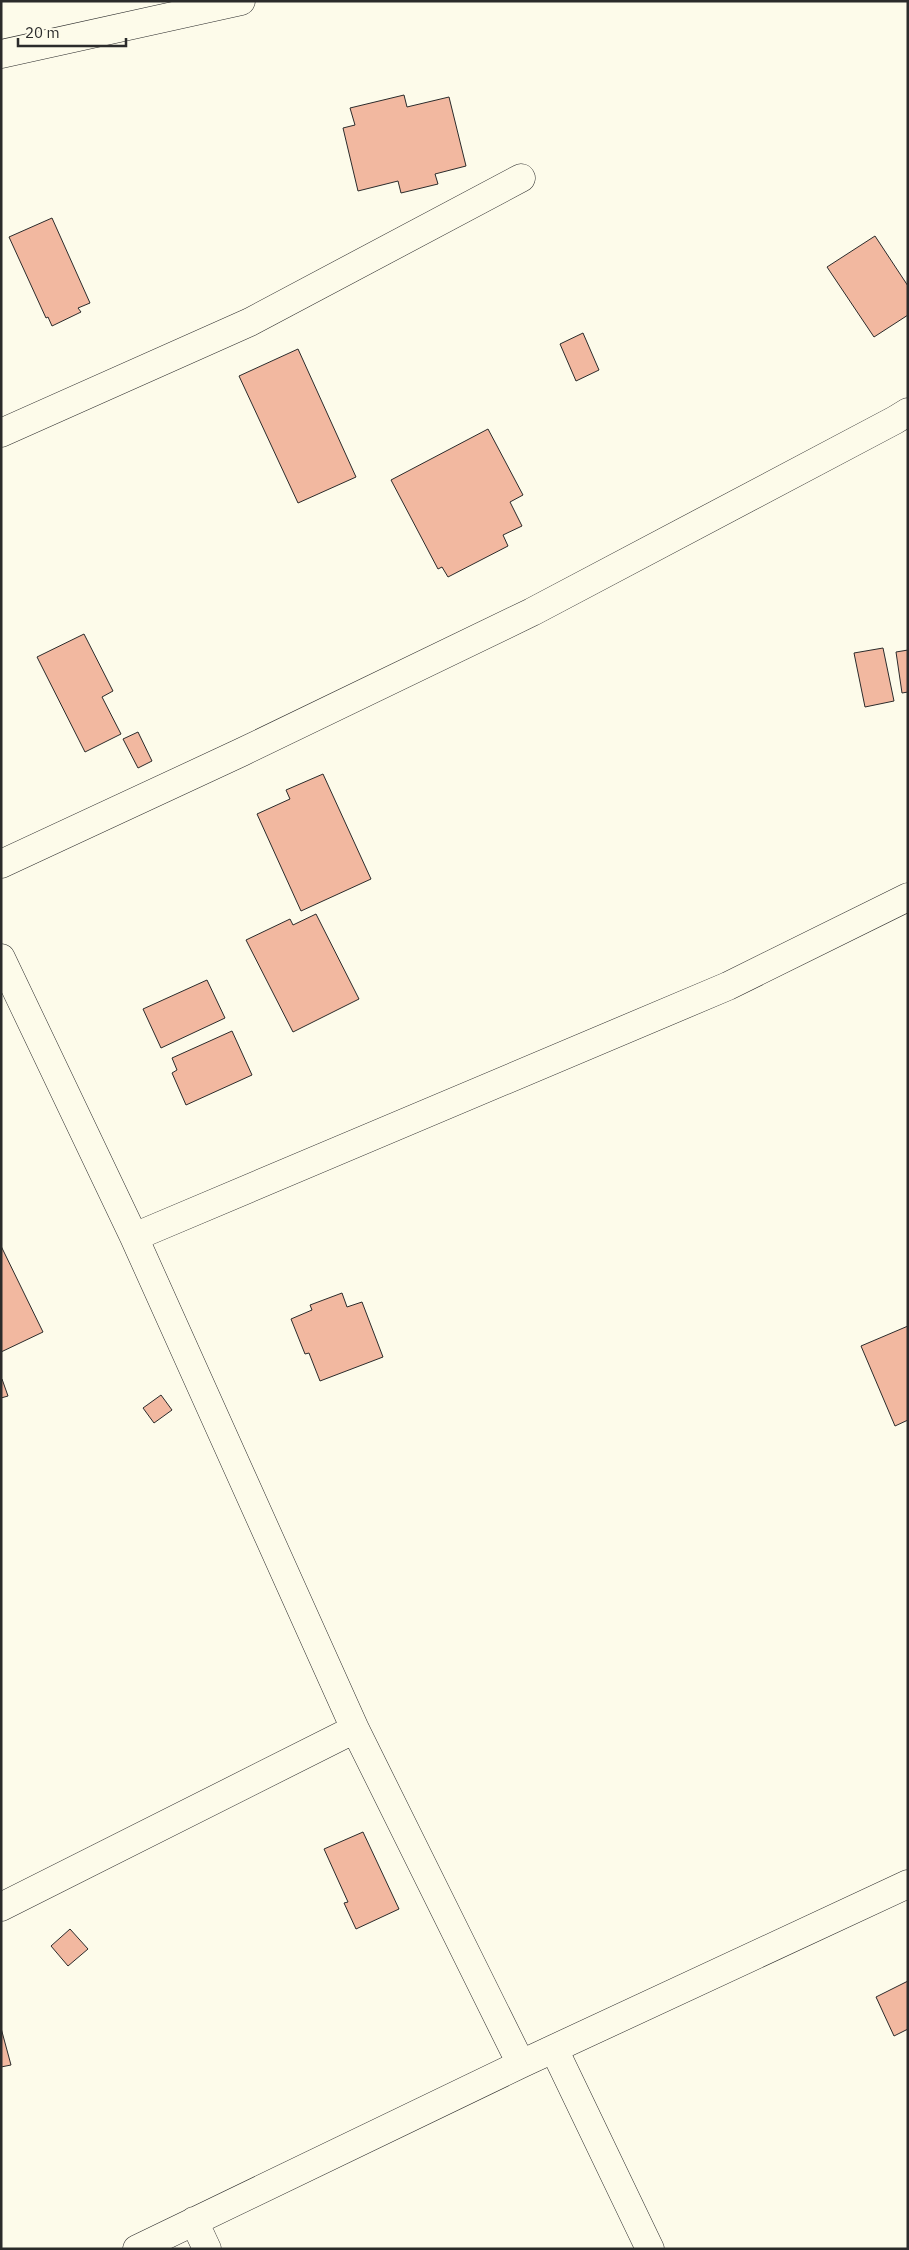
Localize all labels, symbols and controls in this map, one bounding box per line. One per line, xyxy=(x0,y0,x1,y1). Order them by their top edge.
scale bar xyxy=(18,15,125,47)
text: 20 m xyxy=(25,23,60,42)

